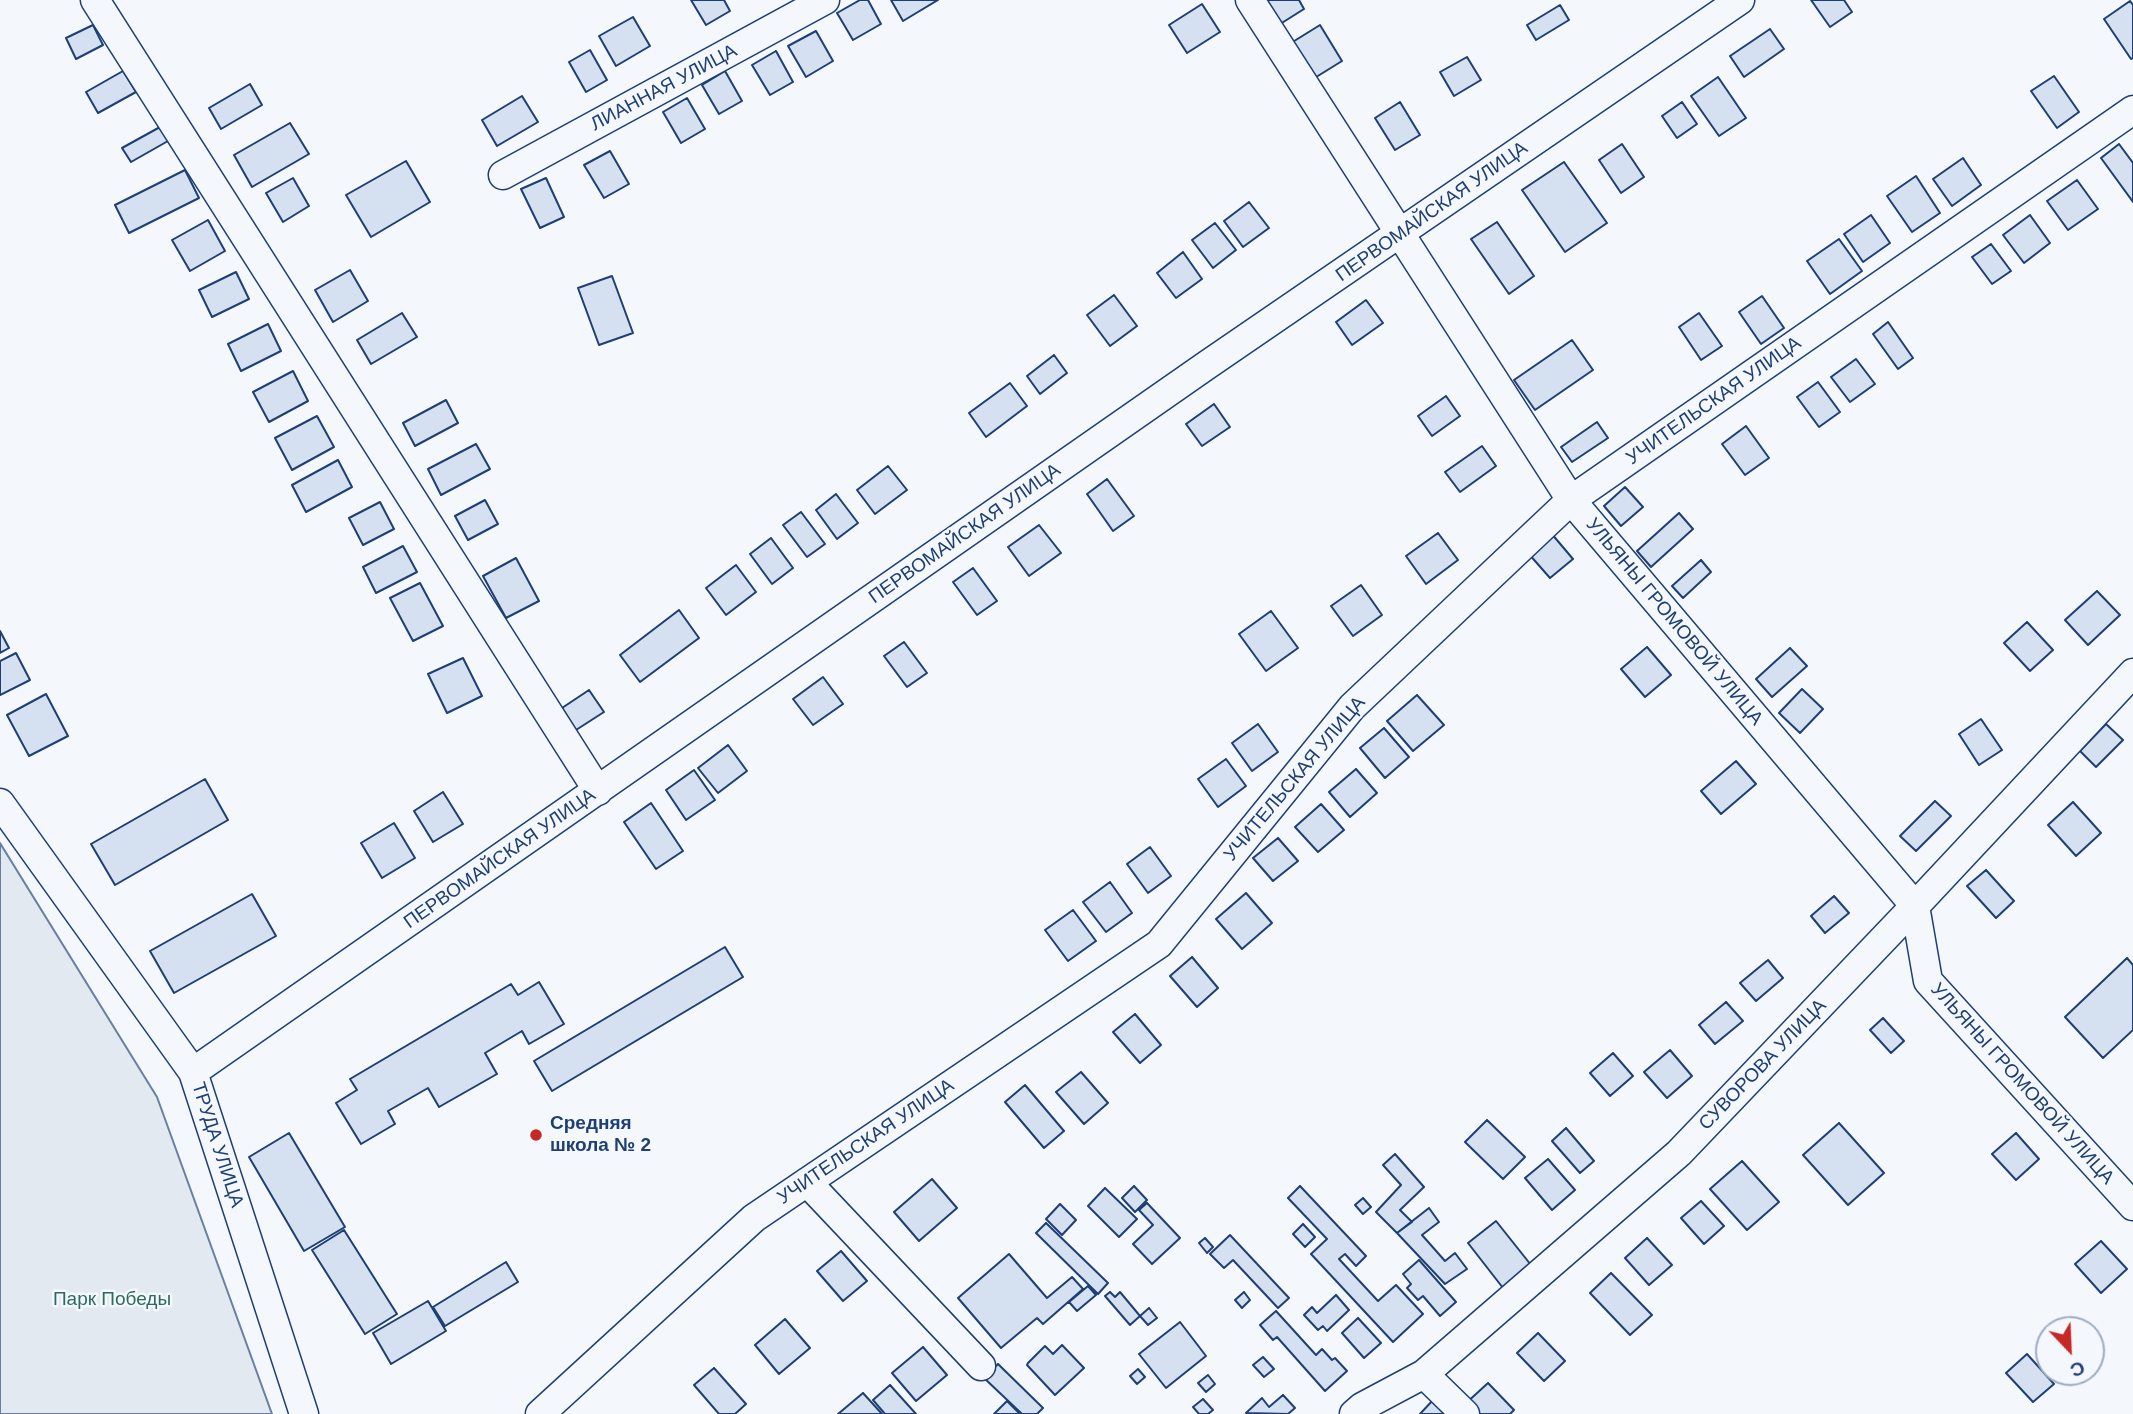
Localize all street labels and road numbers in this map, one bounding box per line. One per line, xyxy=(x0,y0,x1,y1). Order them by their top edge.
street label: ЛИАННАЯ УЛИЦА xyxy=(587,40,741,136)
street label: ПЕРВОМАЙСКАЯ УЛИЦА xyxy=(1332,137,1532,287)
street label: УЧИТЕЛЬСКАЯ УЛИЦА xyxy=(1622,332,1806,470)
street label: ПЕРВОМАЙСКАЯ УЛИЦА xyxy=(865,459,1065,609)
street label: УЛЬЯНЫ ГРОМОВОЙ УЛИЦА xyxy=(1581,514,1767,730)
street label: УЧИТЕЛЬСКАЯ УЛИЦА xyxy=(1219,692,1371,866)
street label: ПЕРВОМАЙСКАЯ УЛИЦА xyxy=(400,784,600,934)
street label: УЛЬЯНЫ ГРОМОВОЙ УЛИЦА xyxy=(1926,979,2118,1189)
street label: СУВОРОВА УЛИЦА xyxy=(1695,995,1831,1135)
street label: УЧИТЕЛЬСКАЯ УЛИЦА xyxy=(773,1074,959,1210)
street label: ТРУДА УЛИЦА xyxy=(186,1080,248,1210)

